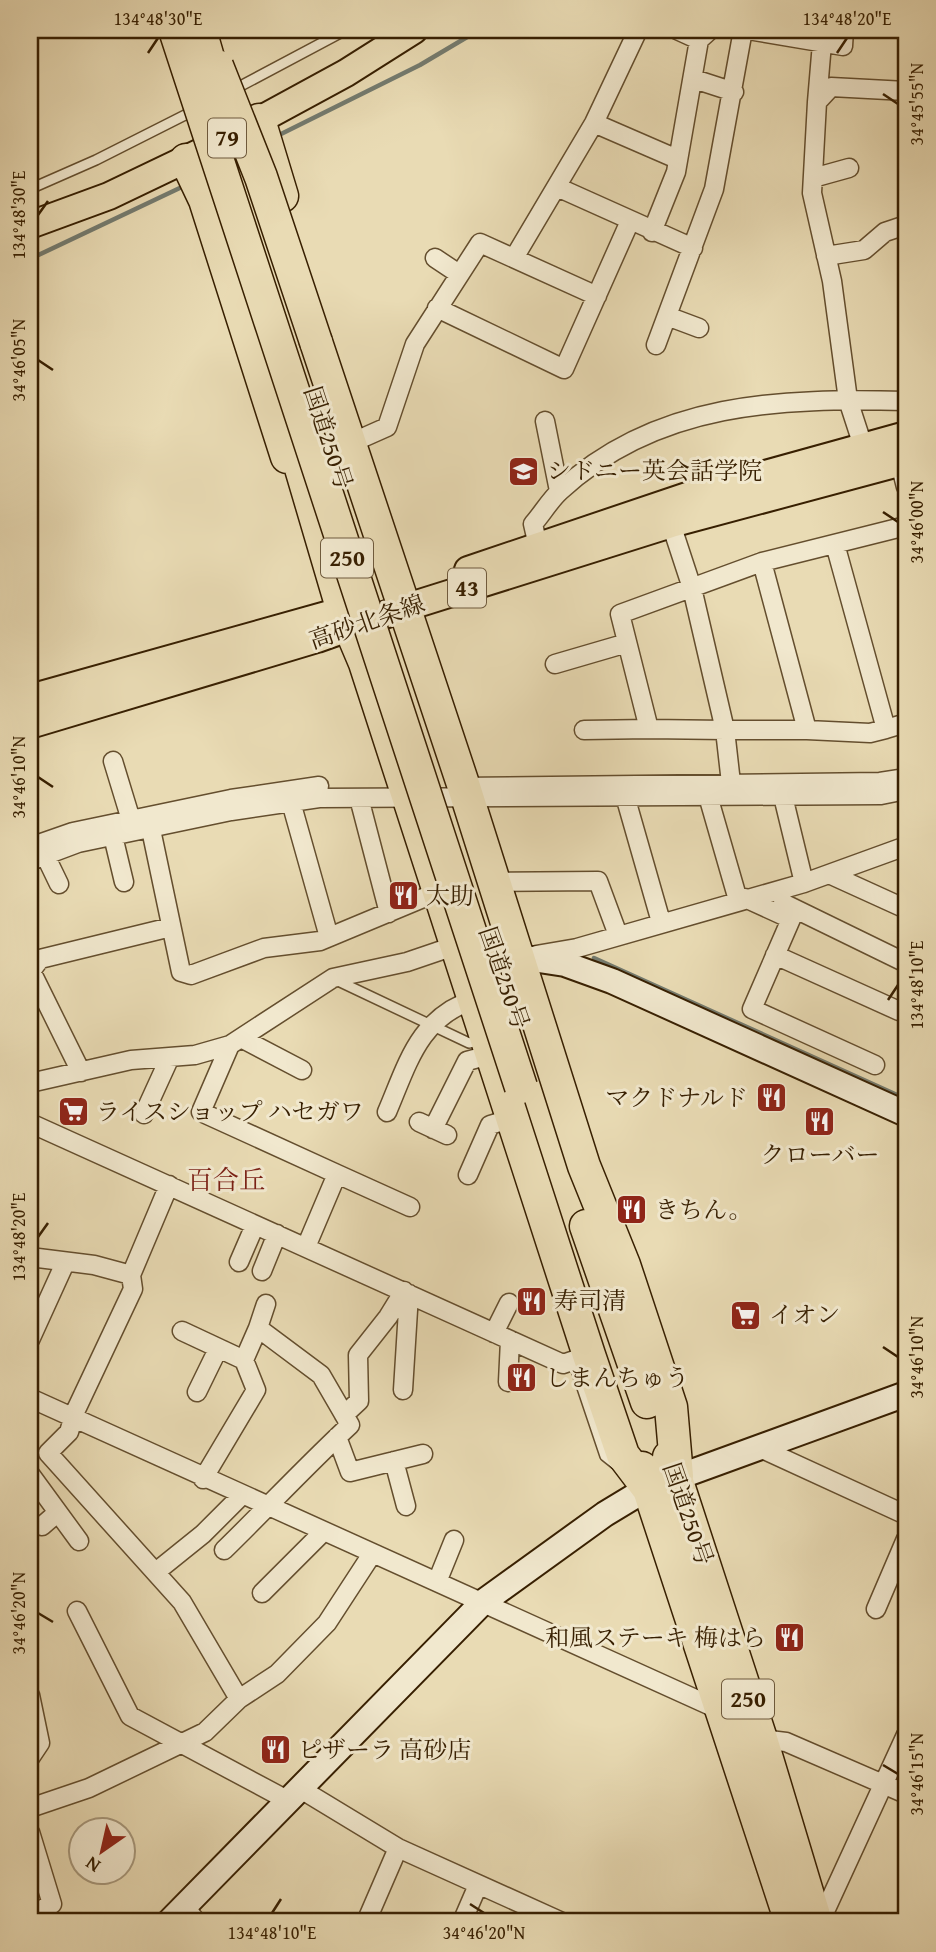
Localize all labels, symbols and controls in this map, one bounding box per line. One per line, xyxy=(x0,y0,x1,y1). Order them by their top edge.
text: 134°48'30"E xyxy=(114,5,202,32)
text: 134°48'20"E xyxy=(803,5,891,32)
text: 34°45'55"N xyxy=(903,62,930,145)
road number: 79 xyxy=(208,119,246,158)
text: 134°48'30"E xyxy=(5,171,32,259)
text: 34°46'05"N xyxy=(5,318,32,401)
street label: 国道250号 xyxy=(295,382,362,494)
place label: シドニー英会話学院 xyxy=(547,453,762,488)
school or university icon: シドニー英会話学院 xyxy=(507,454,541,488)
text: 34°46'00"N xyxy=(903,480,930,563)
road number: 250 xyxy=(321,538,373,578)
road number: 43 xyxy=(448,568,486,608)
street label: 高砂北条線 xyxy=(304,585,429,658)
text: 34°46'10"N xyxy=(5,735,32,818)
place label: 太助 xyxy=(426,878,474,913)
restaurant icon: 太助 xyxy=(386,879,420,913)
street label: 国道250号 xyxy=(471,922,538,1034)
text: 134°48'10"E xyxy=(903,941,930,1029)
place label: マクドナルド xyxy=(605,1080,748,1115)
restaurant icon: マクドナルド xyxy=(754,1081,788,1115)
place label: ライスショップ ハセガワ xyxy=(96,1094,364,1129)
supermarket icon: ライスショップ ハセガワ xyxy=(56,1095,90,1129)
restaurant icon: クローバー xyxy=(803,1104,837,1138)
place label: クローバー xyxy=(761,1137,879,1172)
district label: 百合丘 xyxy=(187,1160,265,1199)
place label: きちん。 xyxy=(655,1192,752,1227)
text: 134°48'20"E xyxy=(5,1193,32,1281)
restaurant icon: きちん。 xyxy=(615,1193,649,1227)
place label: 寿司清 xyxy=(554,1283,626,1318)
restaurant icon: 寿司清 xyxy=(514,1284,548,1318)
place label: イオン xyxy=(769,1297,840,1332)
supermarket icon: イオン xyxy=(729,1298,763,1332)
text: 34°46'10"N xyxy=(903,1315,930,1398)
place label: しまんちゅう xyxy=(545,1360,689,1395)
restaurant icon: しまんちゅう xyxy=(505,1361,539,1395)
street label: 国道250号 xyxy=(655,1458,722,1570)
text: 34°46'20"N xyxy=(5,1571,32,1654)
place label: 和風ステーキ 梅はら xyxy=(545,1620,766,1655)
restaurant icon: 和風ステーキ 梅はら xyxy=(772,1621,806,1655)
road number: 250 xyxy=(722,1680,774,1718)
place label: ピザーラ 高砂店 xyxy=(298,1732,471,1767)
text: 34°46'15"N xyxy=(903,1732,930,1815)
restaurant icon: ピザーラ 高砂店 xyxy=(258,1733,292,1767)
north arrow xyxy=(66,1815,136,1885)
text: N xyxy=(79,1850,106,1880)
text: 134°48'10"E xyxy=(228,1919,316,1946)
text: 34°46'20"N xyxy=(443,1919,526,1946)

